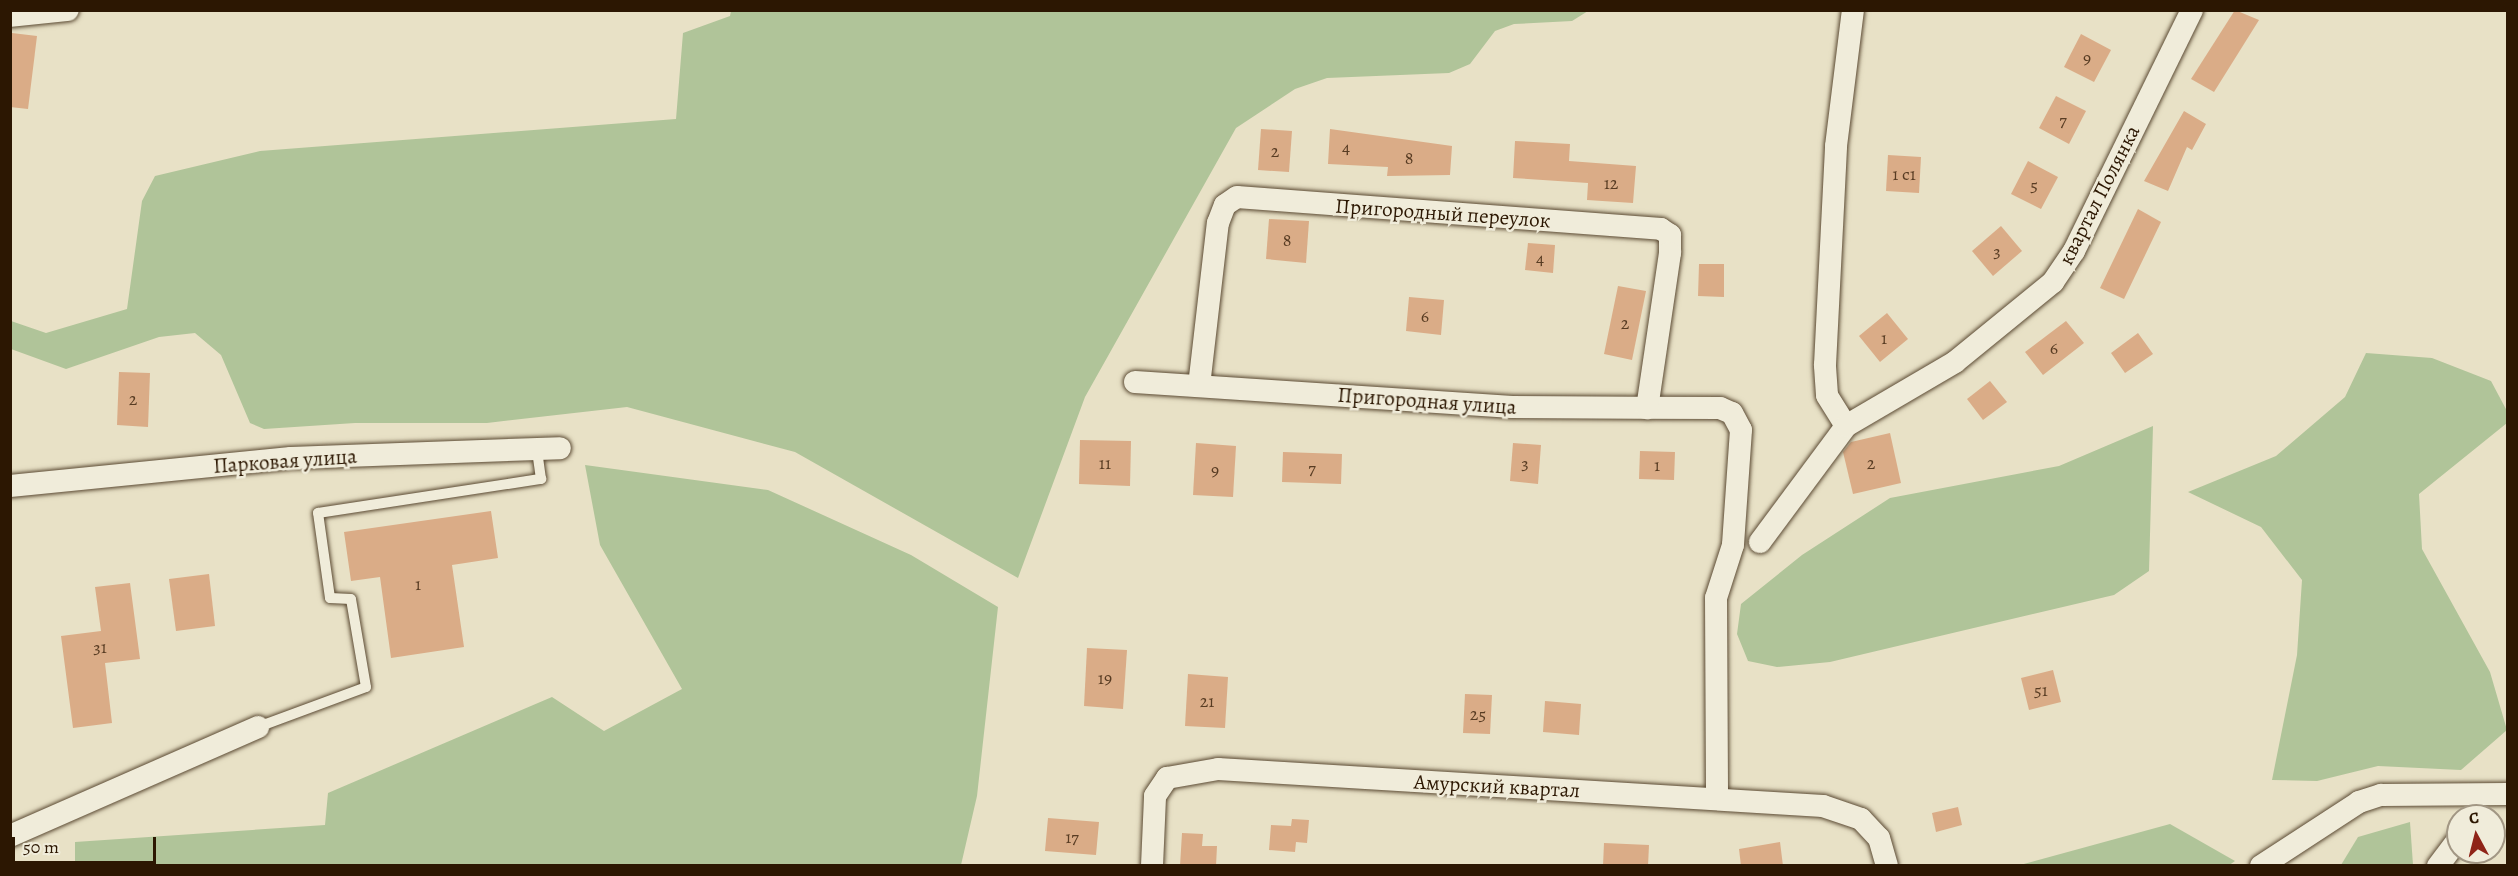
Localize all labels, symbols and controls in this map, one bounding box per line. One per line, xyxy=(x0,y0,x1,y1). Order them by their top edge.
house number: 9 xyxy=(2083,47,2091,69)
house number: 7 xyxy=(2059,109,2067,131)
street label: квартал Полянка xyxy=(2053,121,2145,269)
house number: 4 xyxy=(1342,136,1350,158)
house number: 2 xyxy=(1271,140,1279,162)
house number: 8 xyxy=(1405,147,1413,169)
house number: 1 с1 xyxy=(1892,163,1916,185)
house number: 12 xyxy=(1604,172,1618,194)
house number: 5 xyxy=(2030,174,2038,196)
street label: Пригородный переулок xyxy=(1334,193,1552,233)
house number: 8 xyxy=(1283,229,1291,251)
house number: 3 xyxy=(1993,240,2001,262)
house number: 4 xyxy=(1536,247,1544,269)
house number: 6 xyxy=(1421,305,1429,327)
house number: 2 xyxy=(1621,312,1629,334)
house number: 1 xyxy=(1881,327,1887,349)
house number: 6 xyxy=(2050,337,2058,359)
street label: Пригородная улица xyxy=(1337,382,1517,420)
house number: 2 xyxy=(129,388,137,410)
street label: Парковая улица xyxy=(212,443,358,479)
house number: 11 xyxy=(1099,452,1111,474)
house number: 3 xyxy=(1521,452,1529,474)
house number: 2 xyxy=(1867,452,1875,474)
house number: 1 xyxy=(1654,454,1660,476)
house number: 7 xyxy=(1308,457,1316,479)
house number: 9 xyxy=(1211,459,1219,481)
house number: 1 xyxy=(415,573,421,595)
house number: 31 xyxy=(93,636,107,658)
house number: 19 xyxy=(1098,667,1112,689)
house number: 51 xyxy=(2034,679,2048,701)
house number: 21 xyxy=(1200,690,1214,712)
house number: 25 xyxy=(1470,703,1486,725)
street label: Амурский квартал xyxy=(1413,769,1581,803)
north arrow xyxy=(2446,804,2506,864)
text: С xyxy=(2468,807,2480,830)
scale bar xyxy=(15,825,159,863)
house number: 17 xyxy=(1065,826,1079,848)
text: 50 m xyxy=(23,835,59,859)

